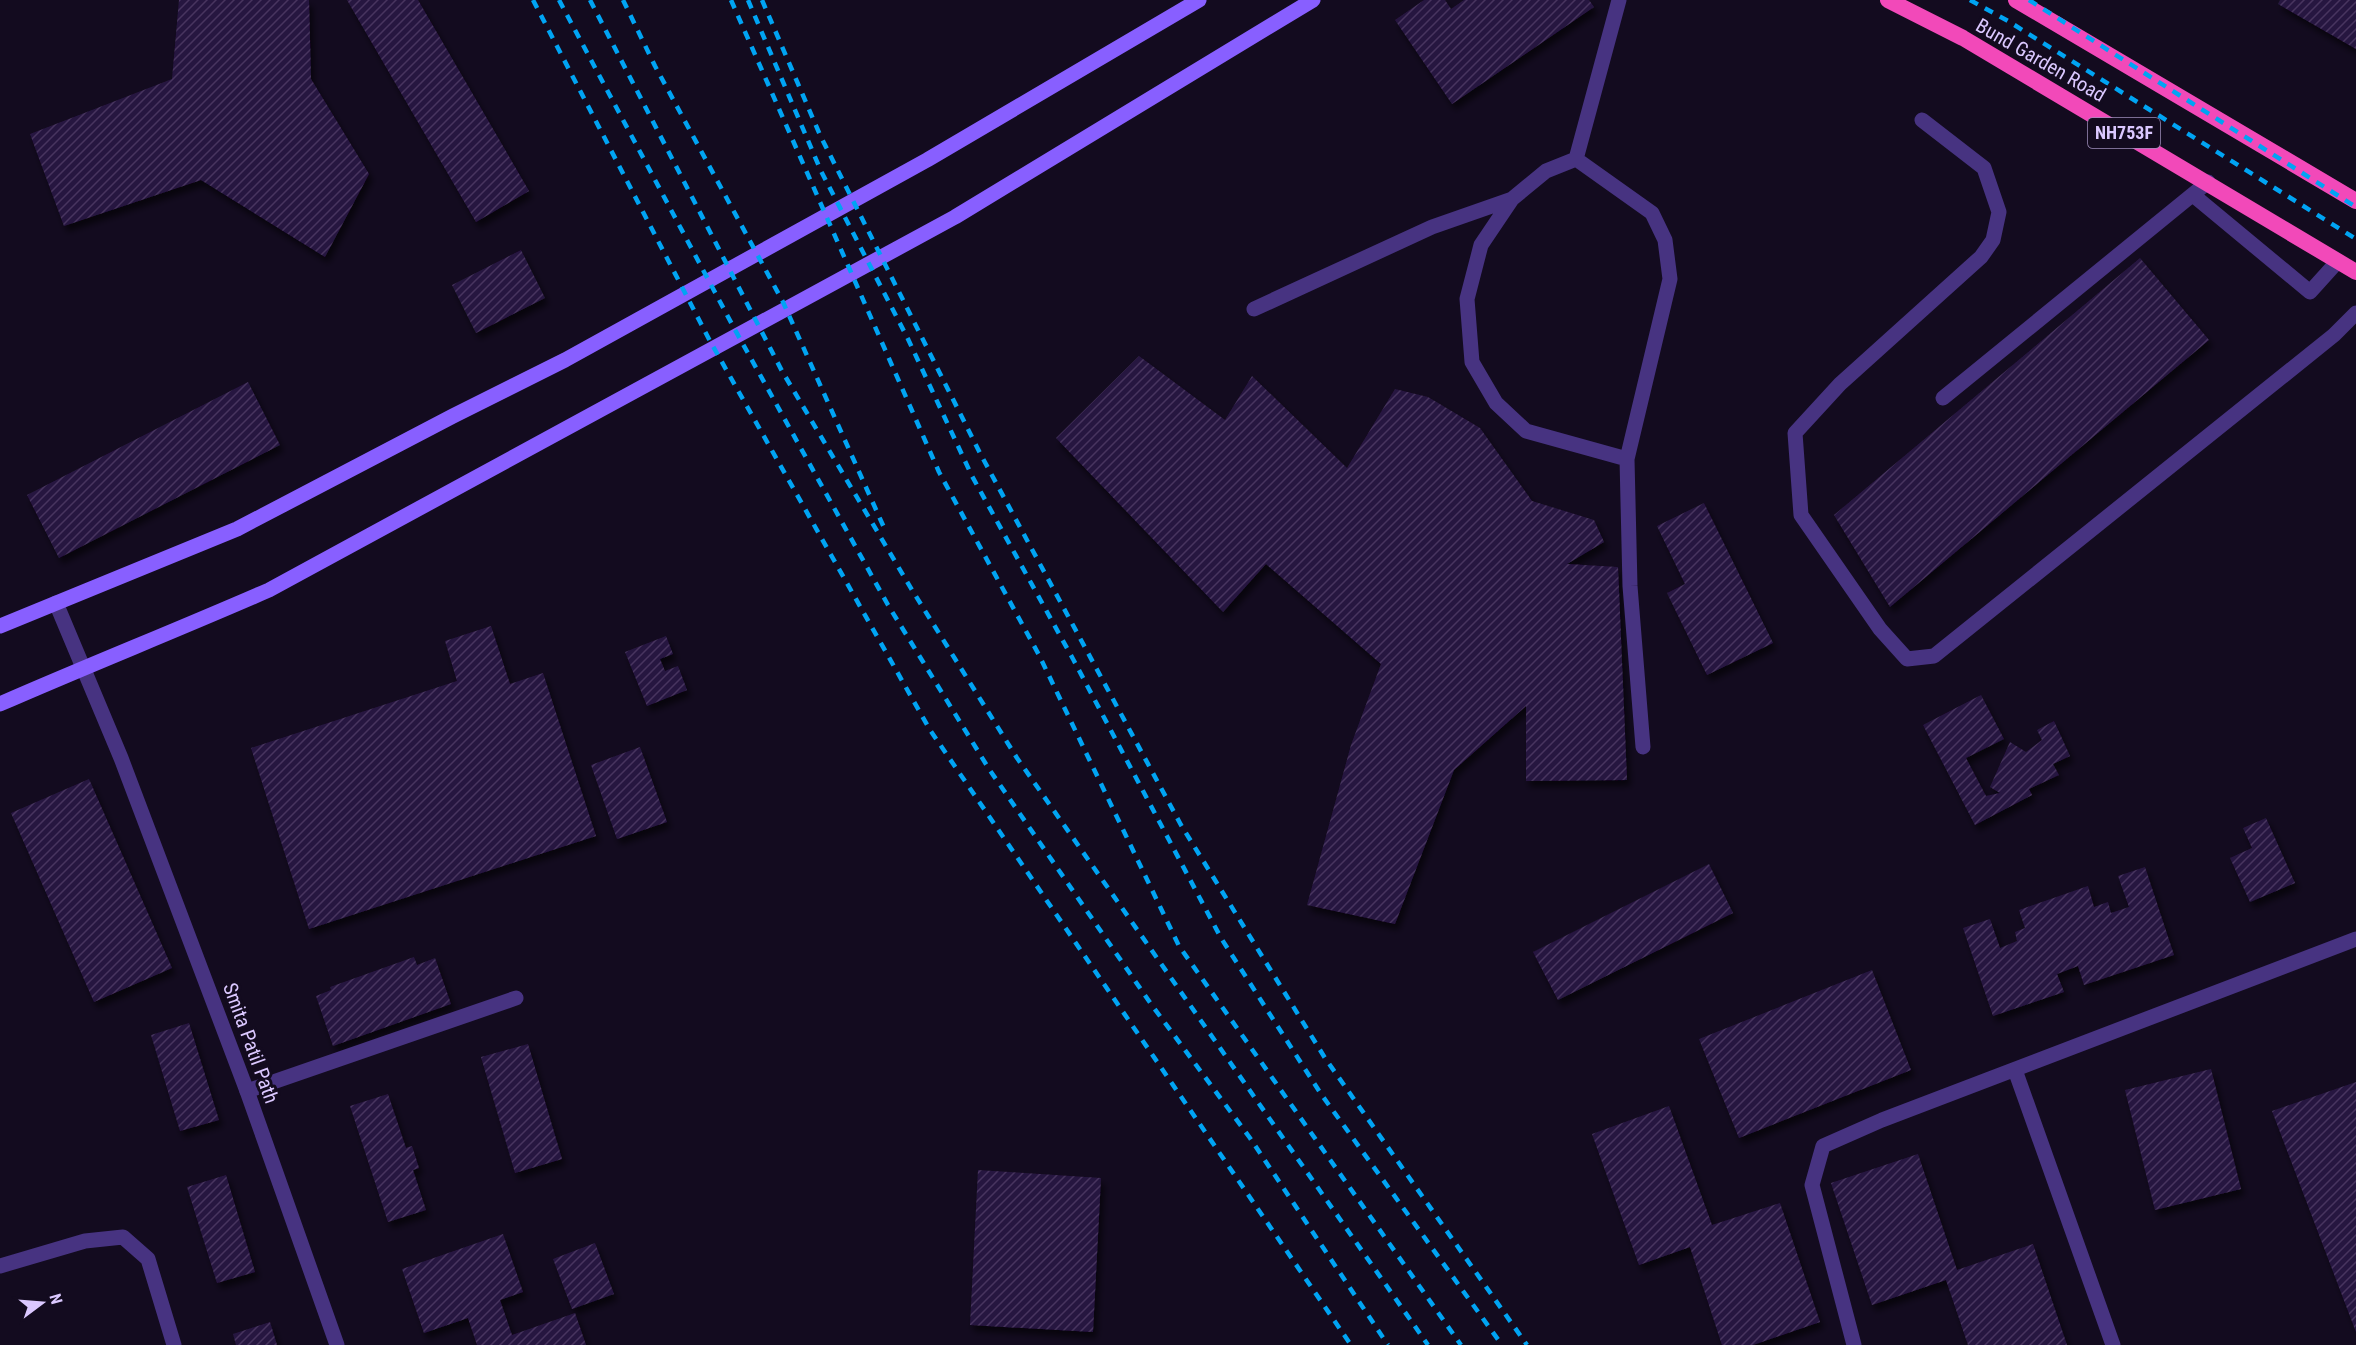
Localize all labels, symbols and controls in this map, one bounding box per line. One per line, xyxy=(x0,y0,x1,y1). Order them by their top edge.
street label: Bund Garden Road xyxy=(1972,13,2110,107)
road number: NH753F xyxy=(2088,118,2160,148)
street label: Smita Patil Path xyxy=(218,979,284,1107)
north arrow xyxy=(12,1273,72,1333)
text: N xyxy=(45,1292,66,1306)

